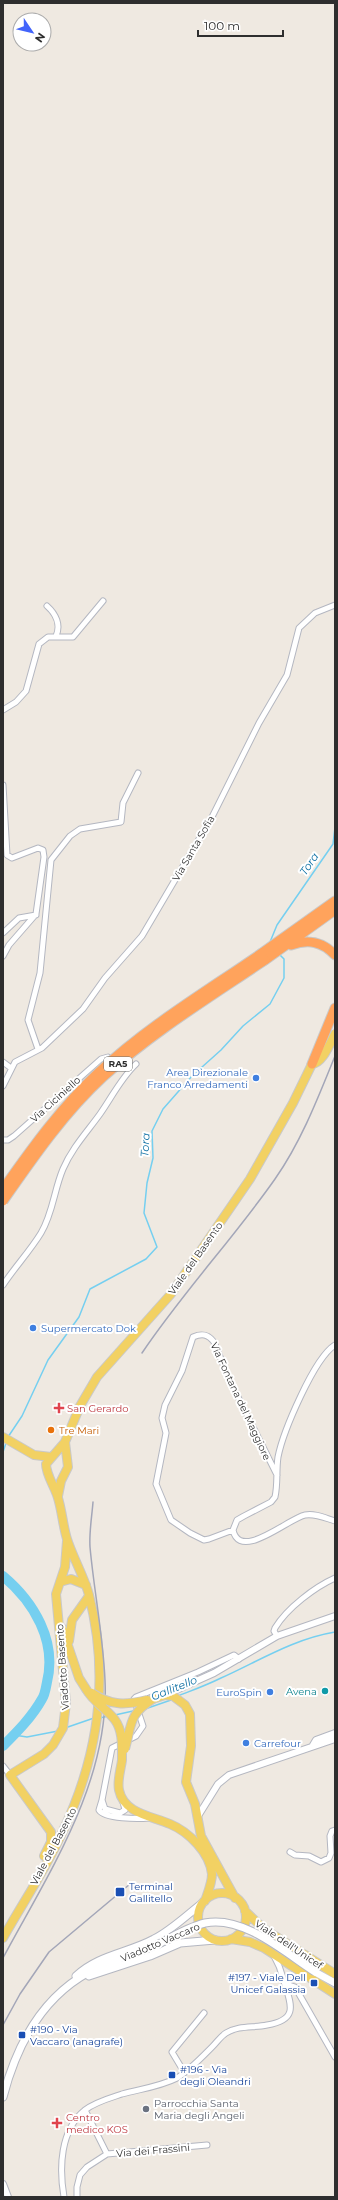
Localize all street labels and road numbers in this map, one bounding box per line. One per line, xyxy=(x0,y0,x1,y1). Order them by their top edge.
street label: Via Santa Sofia xyxy=(169,813,217,883)
road number: RA5 xyxy=(104,1057,132,1071)
street label: Via Ciciniello xyxy=(28,1073,83,1125)
street label: Viale del Basento xyxy=(165,1219,225,1297)
street label: Via Fontana del Maggiore xyxy=(208,1340,274,1462)
street label: Viadotto Basento xyxy=(53,1623,72,1711)
street label: Viale del Basento xyxy=(27,1805,79,1887)
street label: Viale dell'Unicef xyxy=(252,1917,326,1972)
street label: Viadotto Vaccaro xyxy=(119,1920,202,1965)
street label: Via dei Frassini xyxy=(116,2141,190,2160)

